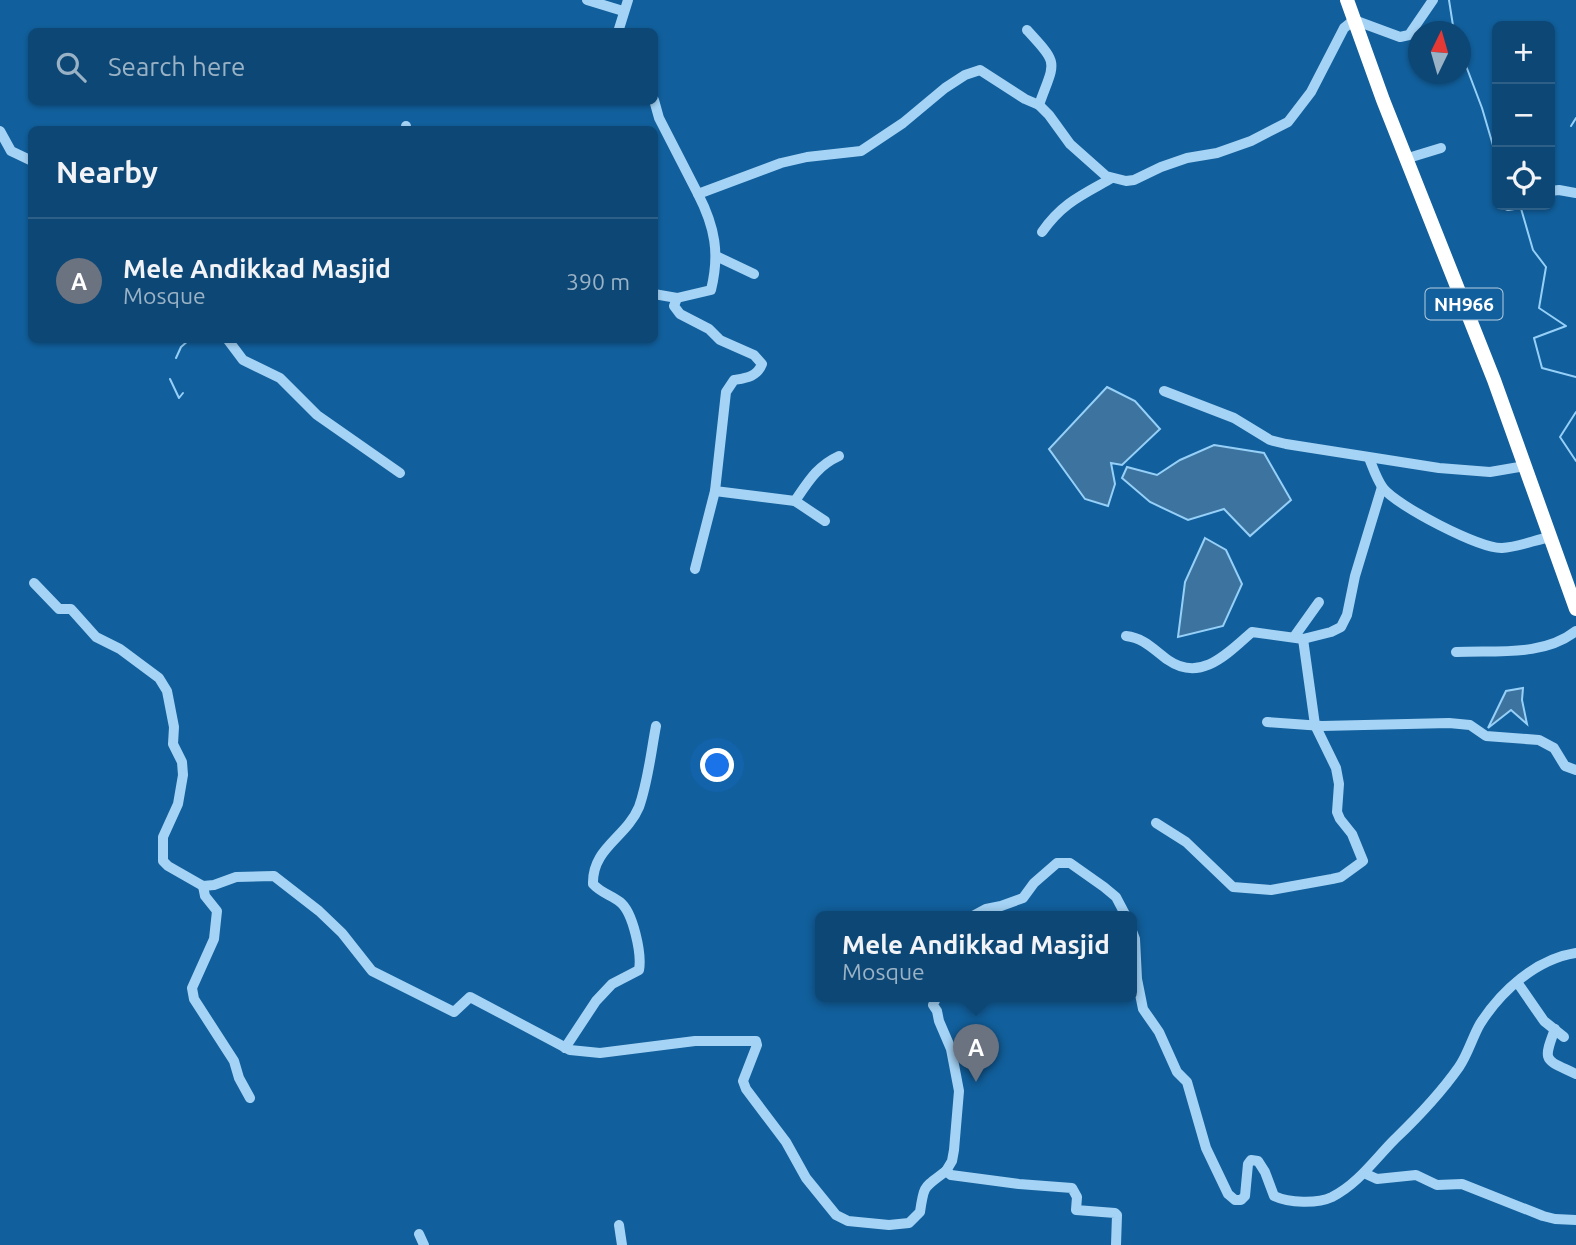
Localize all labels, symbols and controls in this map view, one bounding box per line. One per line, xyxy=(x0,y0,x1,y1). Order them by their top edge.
north arrow xyxy=(1408,21,1471,84)
map controls xyxy=(1492,21,1555,210)
button: + xyxy=(1492,21,1555,84)
search box xyxy=(28,28,658,105)
icon: search xyxy=(52,48,90,86)
text: Search here xyxy=(108,52,245,81)
button: − xyxy=(1492,84,1555,147)
button: locate xyxy=(1492,147,1555,210)
text: Nearby xyxy=(56,155,158,189)
text: Mele Andikkad Masjid xyxy=(123,254,391,283)
text: A xyxy=(71,269,87,294)
text: 390 m xyxy=(566,269,630,294)
text: Mosque xyxy=(123,283,206,308)
road number: NH966 xyxy=(1426,288,1502,320)
your location xyxy=(700,748,734,782)
popup xyxy=(815,911,1137,1002)
text: Mele Andikkad Masjid xyxy=(842,930,1110,959)
text: Mosque xyxy=(842,959,925,984)
pin: A xyxy=(953,1024,999,1082)

